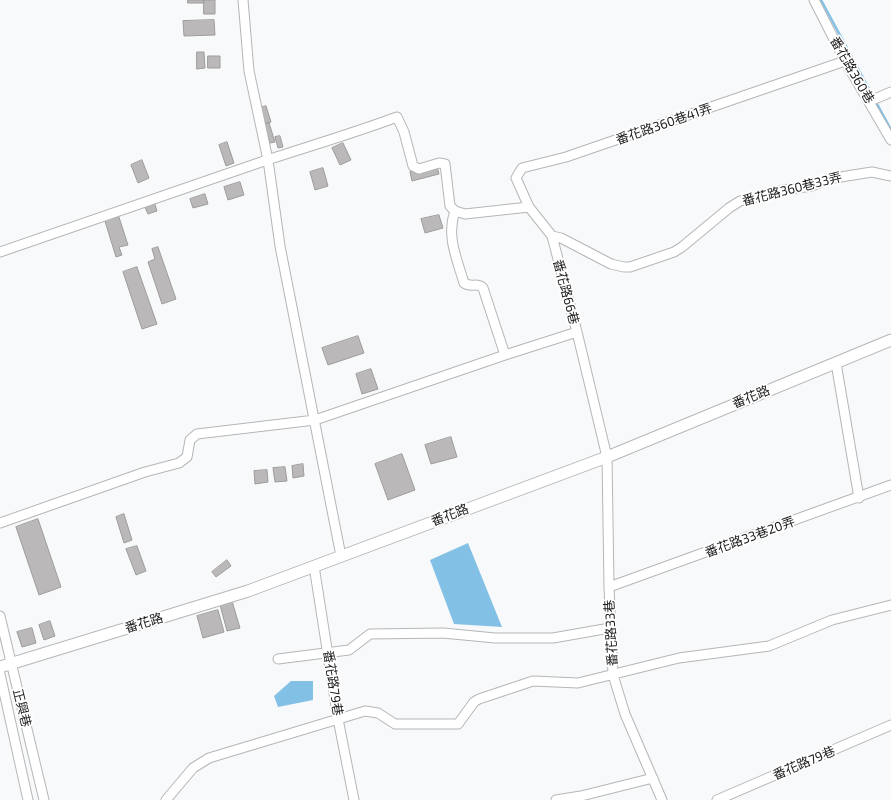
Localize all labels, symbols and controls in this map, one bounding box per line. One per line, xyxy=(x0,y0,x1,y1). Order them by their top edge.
street label: 番花路360巷 xyxy=(827,34,877,106)
street label: 番花路360巷41弄 xyxy=(614,100,714,148)
street label: 番花路360巷33弄 xyxy=(741,169,843,209)
street label: 番花路66巷 xyxy=(550,258,582,326)
street label: 番花路 xyxy=(730,382,772,412)
street label: 番花路 xyxy=(429,501,471,529)
street label: 番花路33巷20弄 xyxy=(703,513,797,561)
street label: 番花路33巷 xyxy=(601,599,621,667)
street label: 番花路 xyxy=(123,610,165,636)
street label: 番花路79巷 xyxy=(320,649,346,717)
street label: 正興巷 xyxy=(10,687,34,729)
street label: 番花路79巷 xyxy=(771,743,837,783)

